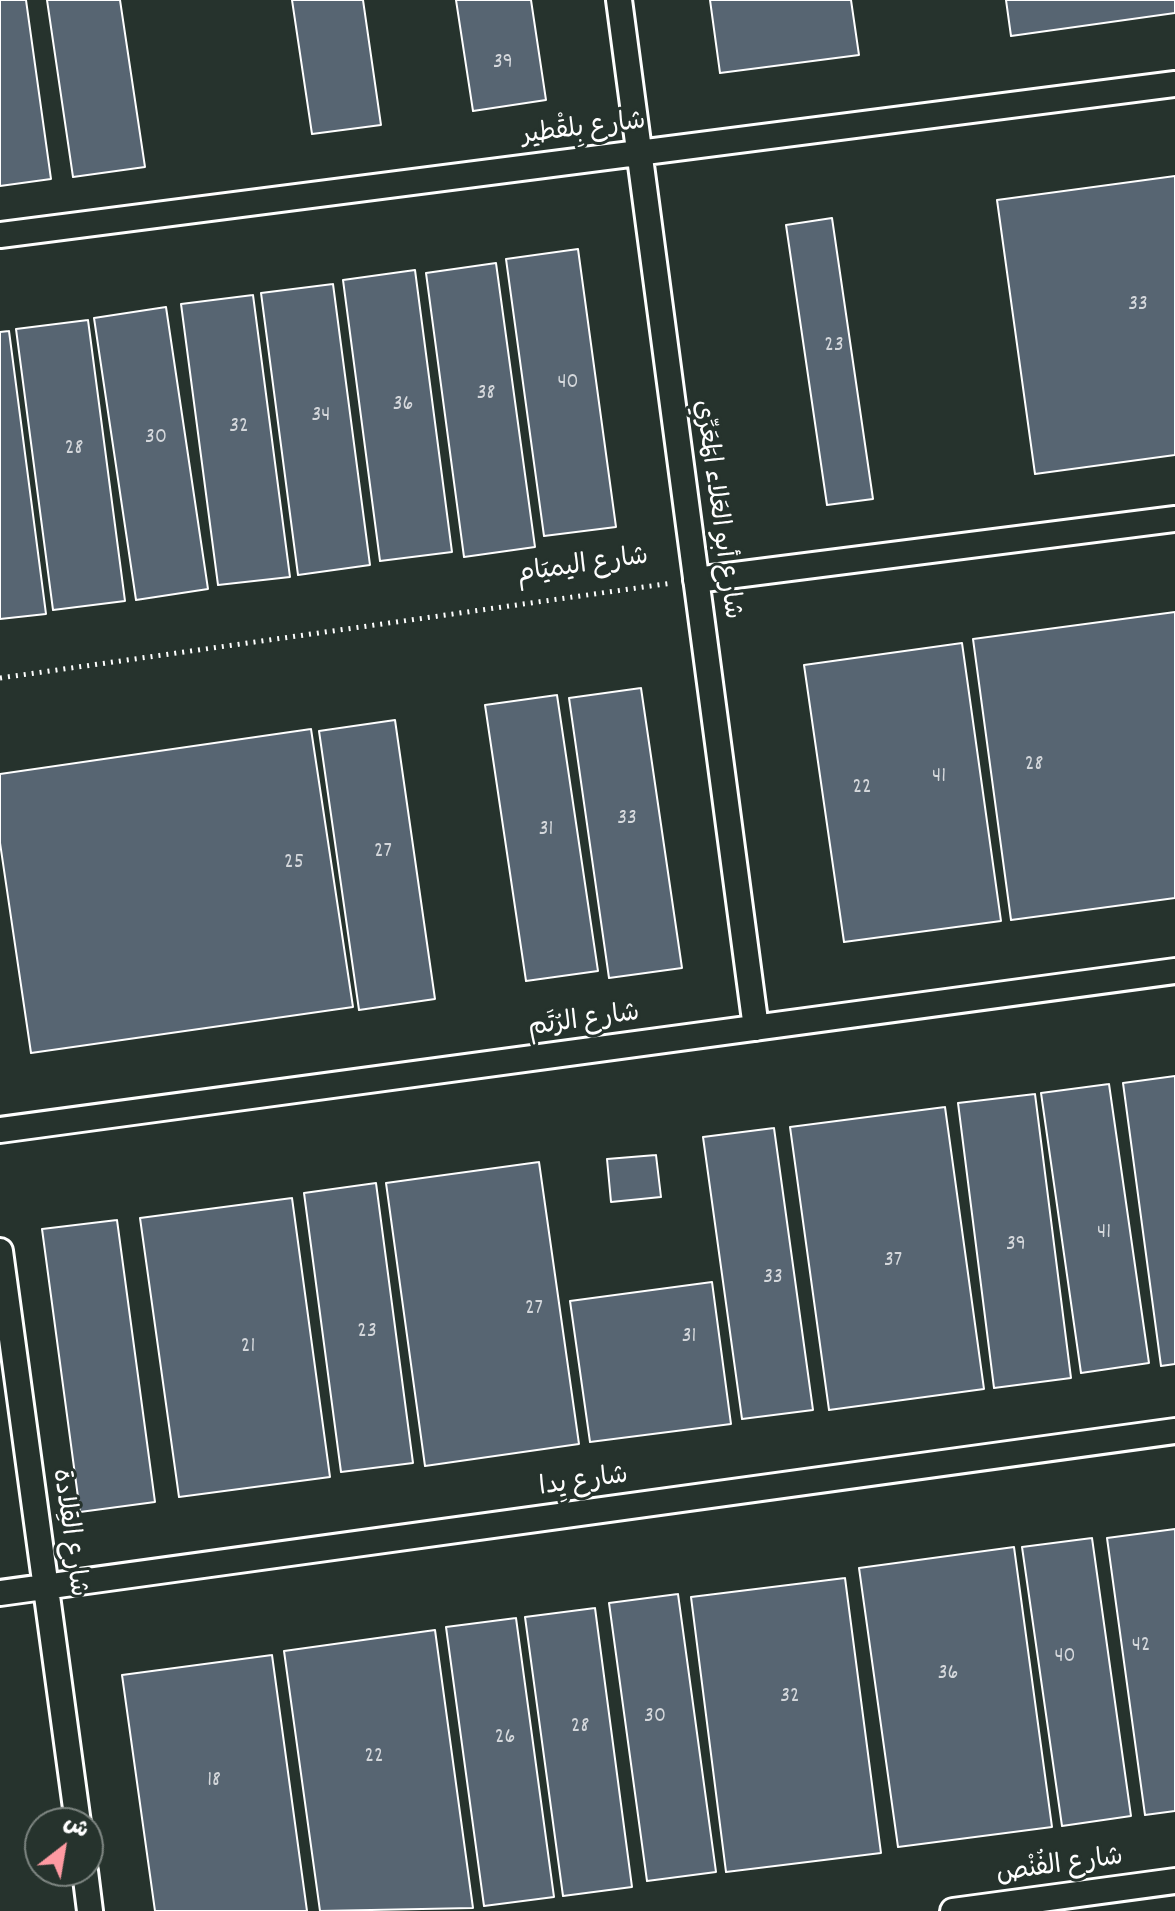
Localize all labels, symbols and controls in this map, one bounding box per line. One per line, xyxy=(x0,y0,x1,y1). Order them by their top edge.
house number: 39 xyxy=(493,51,513,77)
street label: شارع بِلقْطير xyxy=(520,108,648,154)
house number: 33 xyxy=(1128,293,1148,319)
house number: 23 xyxy=(824,334,844,360)
house number: 40 xyxy=(557,371,579,397)
house number: 38 xyxy=(477,382,495,408)
house number: 36 xyxy=(393,393,413,419)
street label: شارع أبو العَلاء المَعَرِّي xyxy=(684,398,746,622)
house number: 34 xyxy=(312,404,330,430)
house number: 32 xyxy=(229,415,249,441)
house number: 30 xyxy=(145,426,167,452)
house number: 28 xyxy=(65,437,83,463)
street label: شارع اليميَام xyxy=(515,543,651,593)
house number: 28 xyxy=(1025,753,1043,779)
house number: 41 xyxy=(932,765,946,791)
house number: 22 xyxy=(852,776,872,802)
house number: 33 xyxy=(617,807,637,833)
house number: 31 xyxy=(539,818,553,844)
house number: 27 xyxy=(374,840,392,866)
house number: 25 xyxy=(284,851,304,877)
street label: شارع الرُتَم xyxy=(526,1000,642,1046)
house number: 41 xyxy=(1097,1221,1111,1247)
house number: 39 xyxy=(1006,1233,1026,1259)
house number: 37 xyxy=(884,1249,902,1275)
house number: 33 xyxy=(763,1266,783,1292)
house number: 27 xyxy=(525,1297,543,1323)
house number: 23 xyxy=(357,1320,377,1346)
house number: 31 xyxy=(682,1325,696,1351)
house number: 21 xyxy=(241,1335,255,1361)
street label: شارع يِدا xyxy=(538,1462,630,1506)
street label: شارع القِلادة xyxy=(43,1467,91,1599)
house number: 42 xyxy=(1132,1634,1150,1660)
house number: 40 xyxy=(1054,1645,1076,1671)
house number: 36 xyxy=(938,1662,958,1688)
house number: 32 xyxy=(780,1685,800,1711)
house number: 30 xyxy=(644,1705,666,1731)
house number: 28 xyxy=(571,1715,589,1741)
house number: 26 xyxy=(495,1726,515,1752)
house number: 22 xyxy=(364,1745,384,1771)
house number: 18 xyxy=(207,1769,221,1795)
north arrow xyxy=(24,1807,104,1887)
text: ش xyxy=(57,1808,94,1847)
street label: شارع الفُنْص xyxy=(995,1844,1125,1892)

